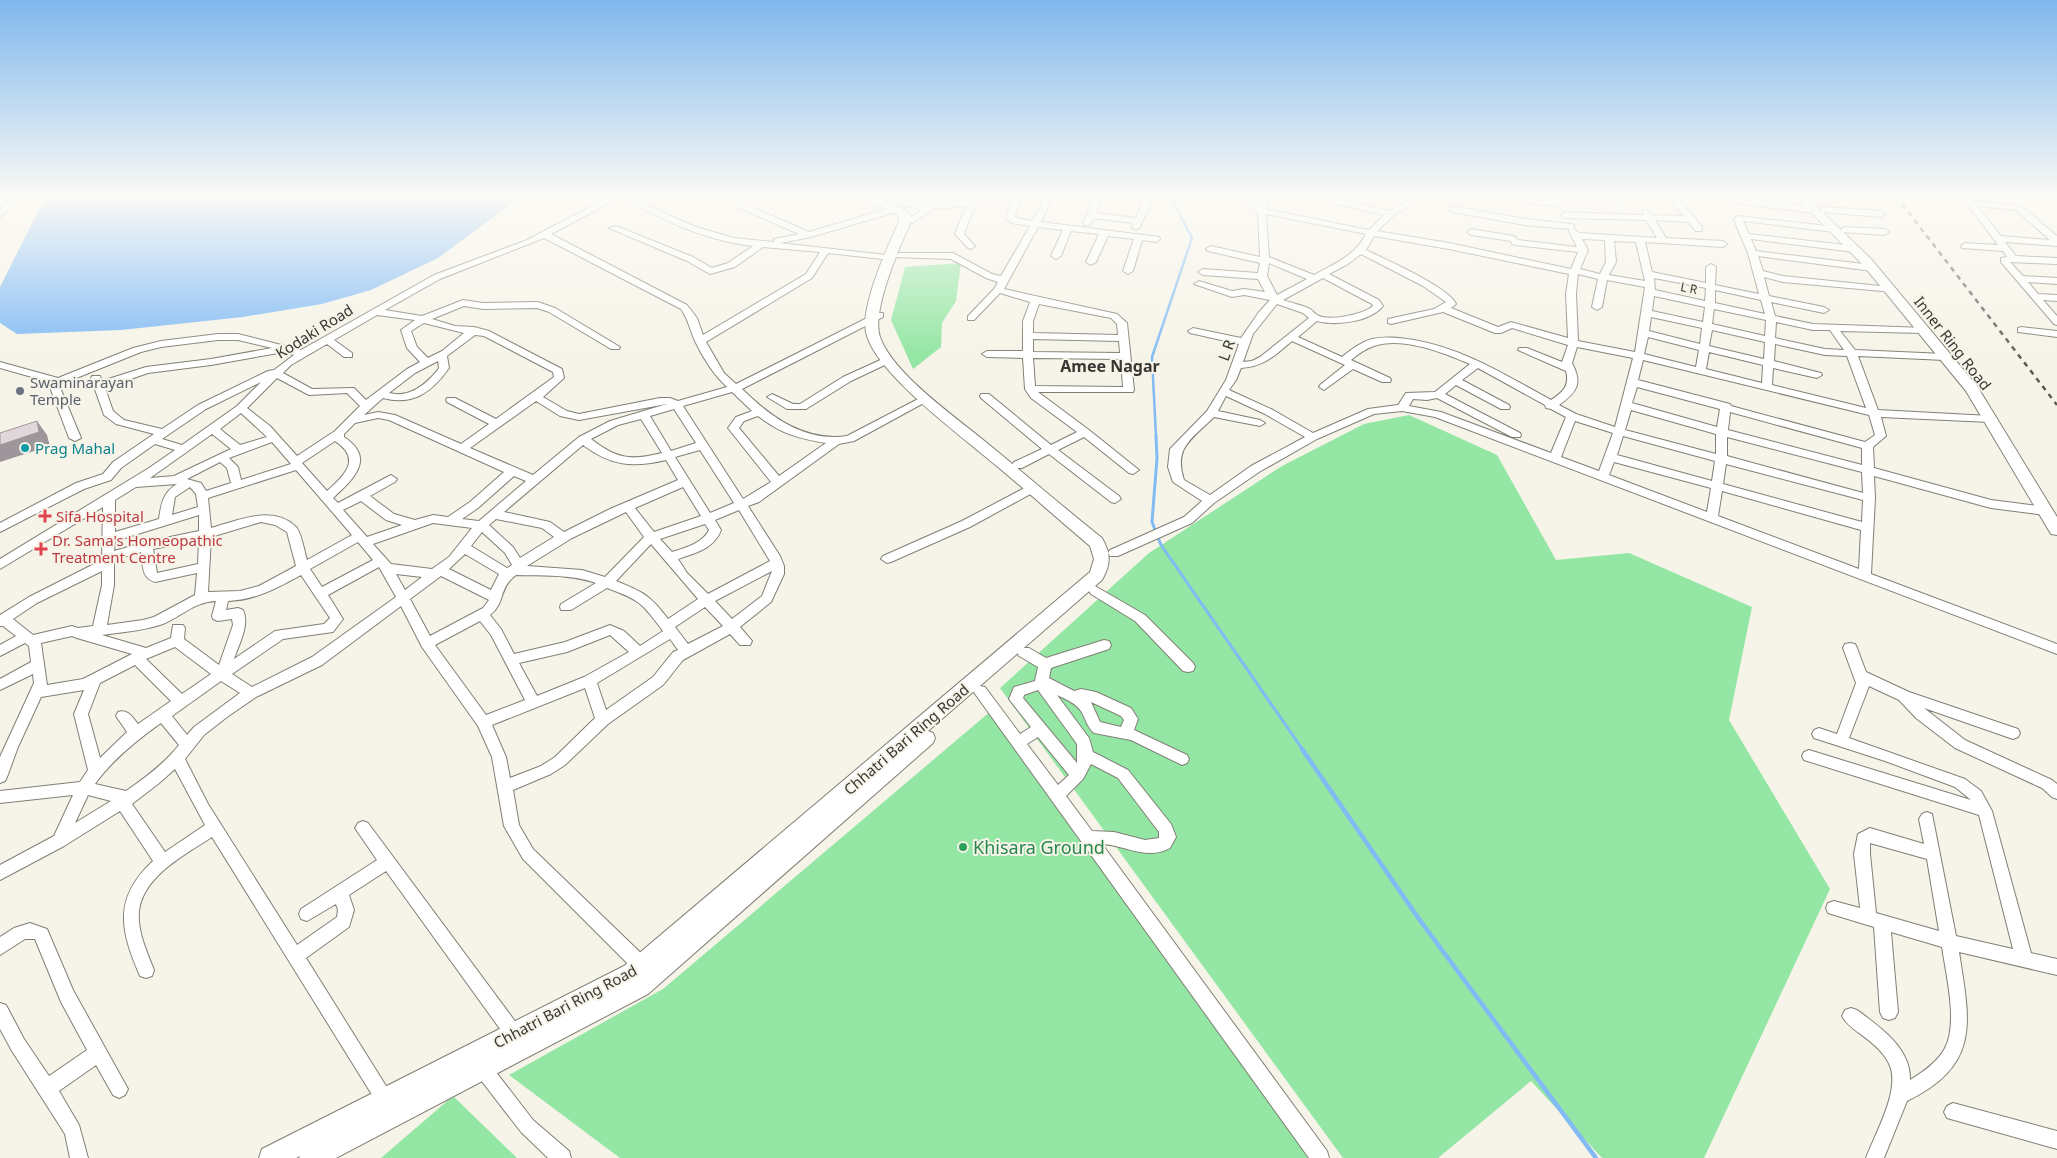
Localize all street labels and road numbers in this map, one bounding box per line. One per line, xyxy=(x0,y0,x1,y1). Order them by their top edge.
street label: L R xyxy=(1679,278,1700,298)
street label: Inner Ring Road xyxy=(1910,292,1996,394)
street label: Kodaki Road xyxy=(271,299,357,363)
street label: L R xyxy=(1213,336,1239,363)
street label: Chhatri Bari Ring Road xyxy=(839,679,973,799)
street label: Chhatri Bari Ring Road xyxy=(490,960,640,1052)

